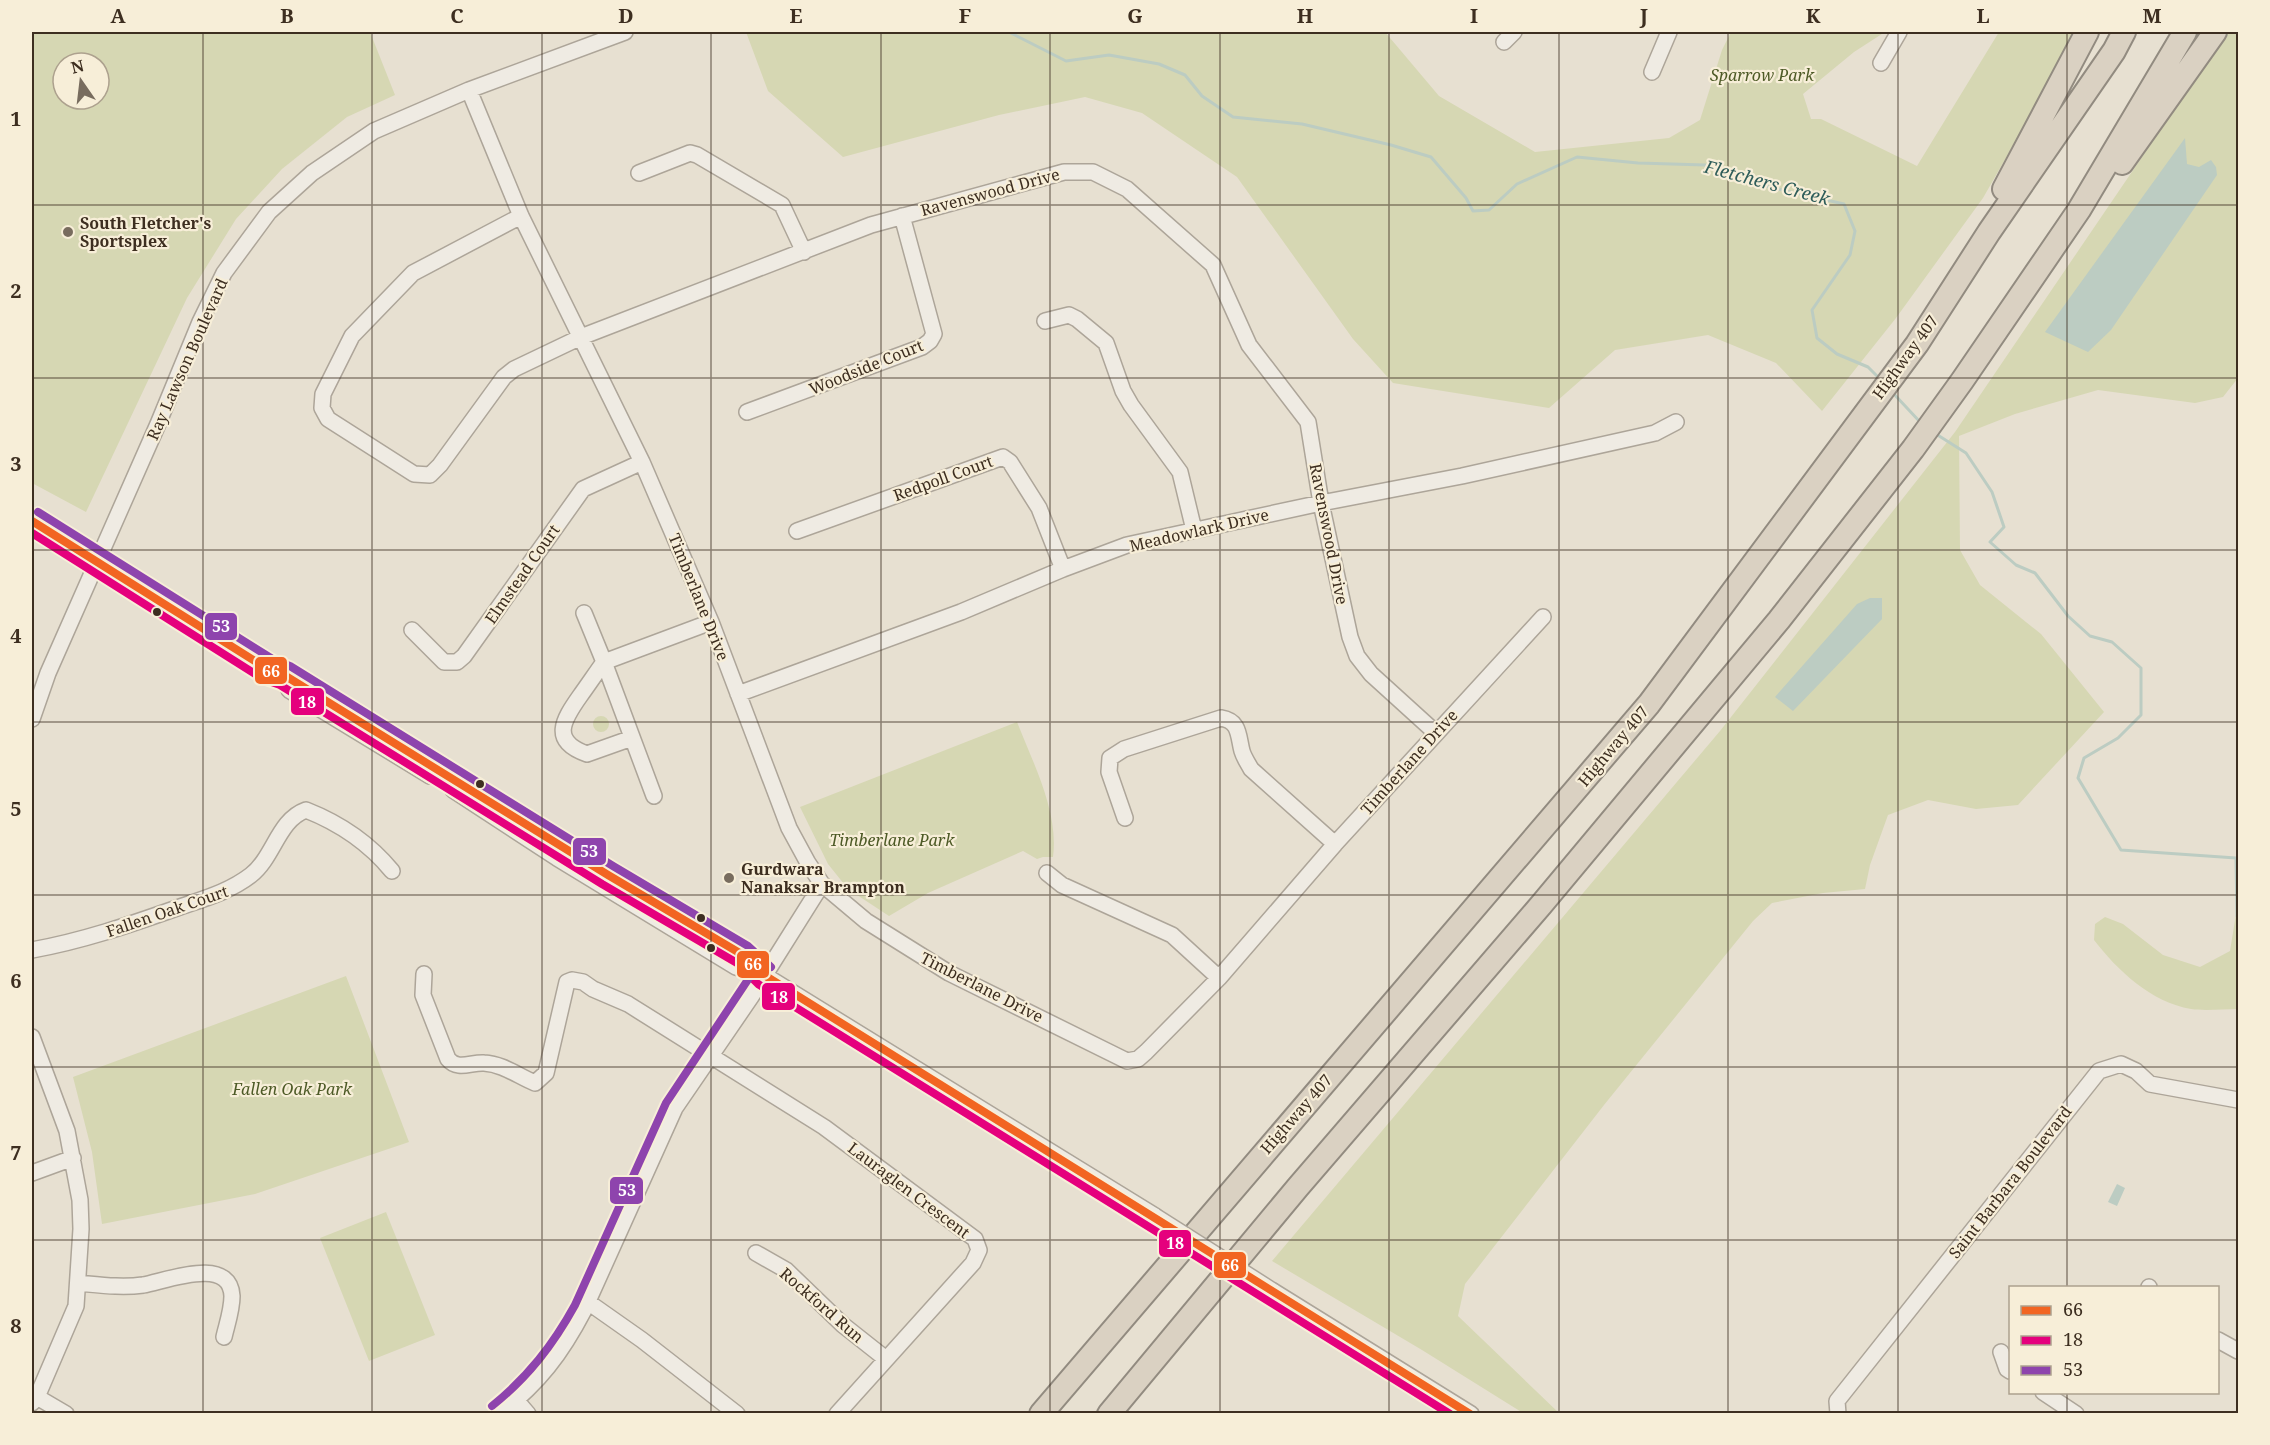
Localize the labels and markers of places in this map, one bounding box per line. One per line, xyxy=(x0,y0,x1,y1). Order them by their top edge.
place label: South Fletcher's Sportsplex xyxy=(80,212,212,252)
marker: South Fletcher's Sportsplex xyxy=(61,225,75,239)
unlabelled marker xyxy=(151,606,163,618)
unlabelled marker xyxy=(474,778,486,790)
place label: Gurdwara Nanaksar Brampton xyxy=(741,858,905,898)
marker: Gurdwara Nanaksar Brampton xyxy=(722,871,736,885)
unlabelled marker xyxy=(695,912,707,924)
unlabelled marker xyxy=(705,942,717,954)

